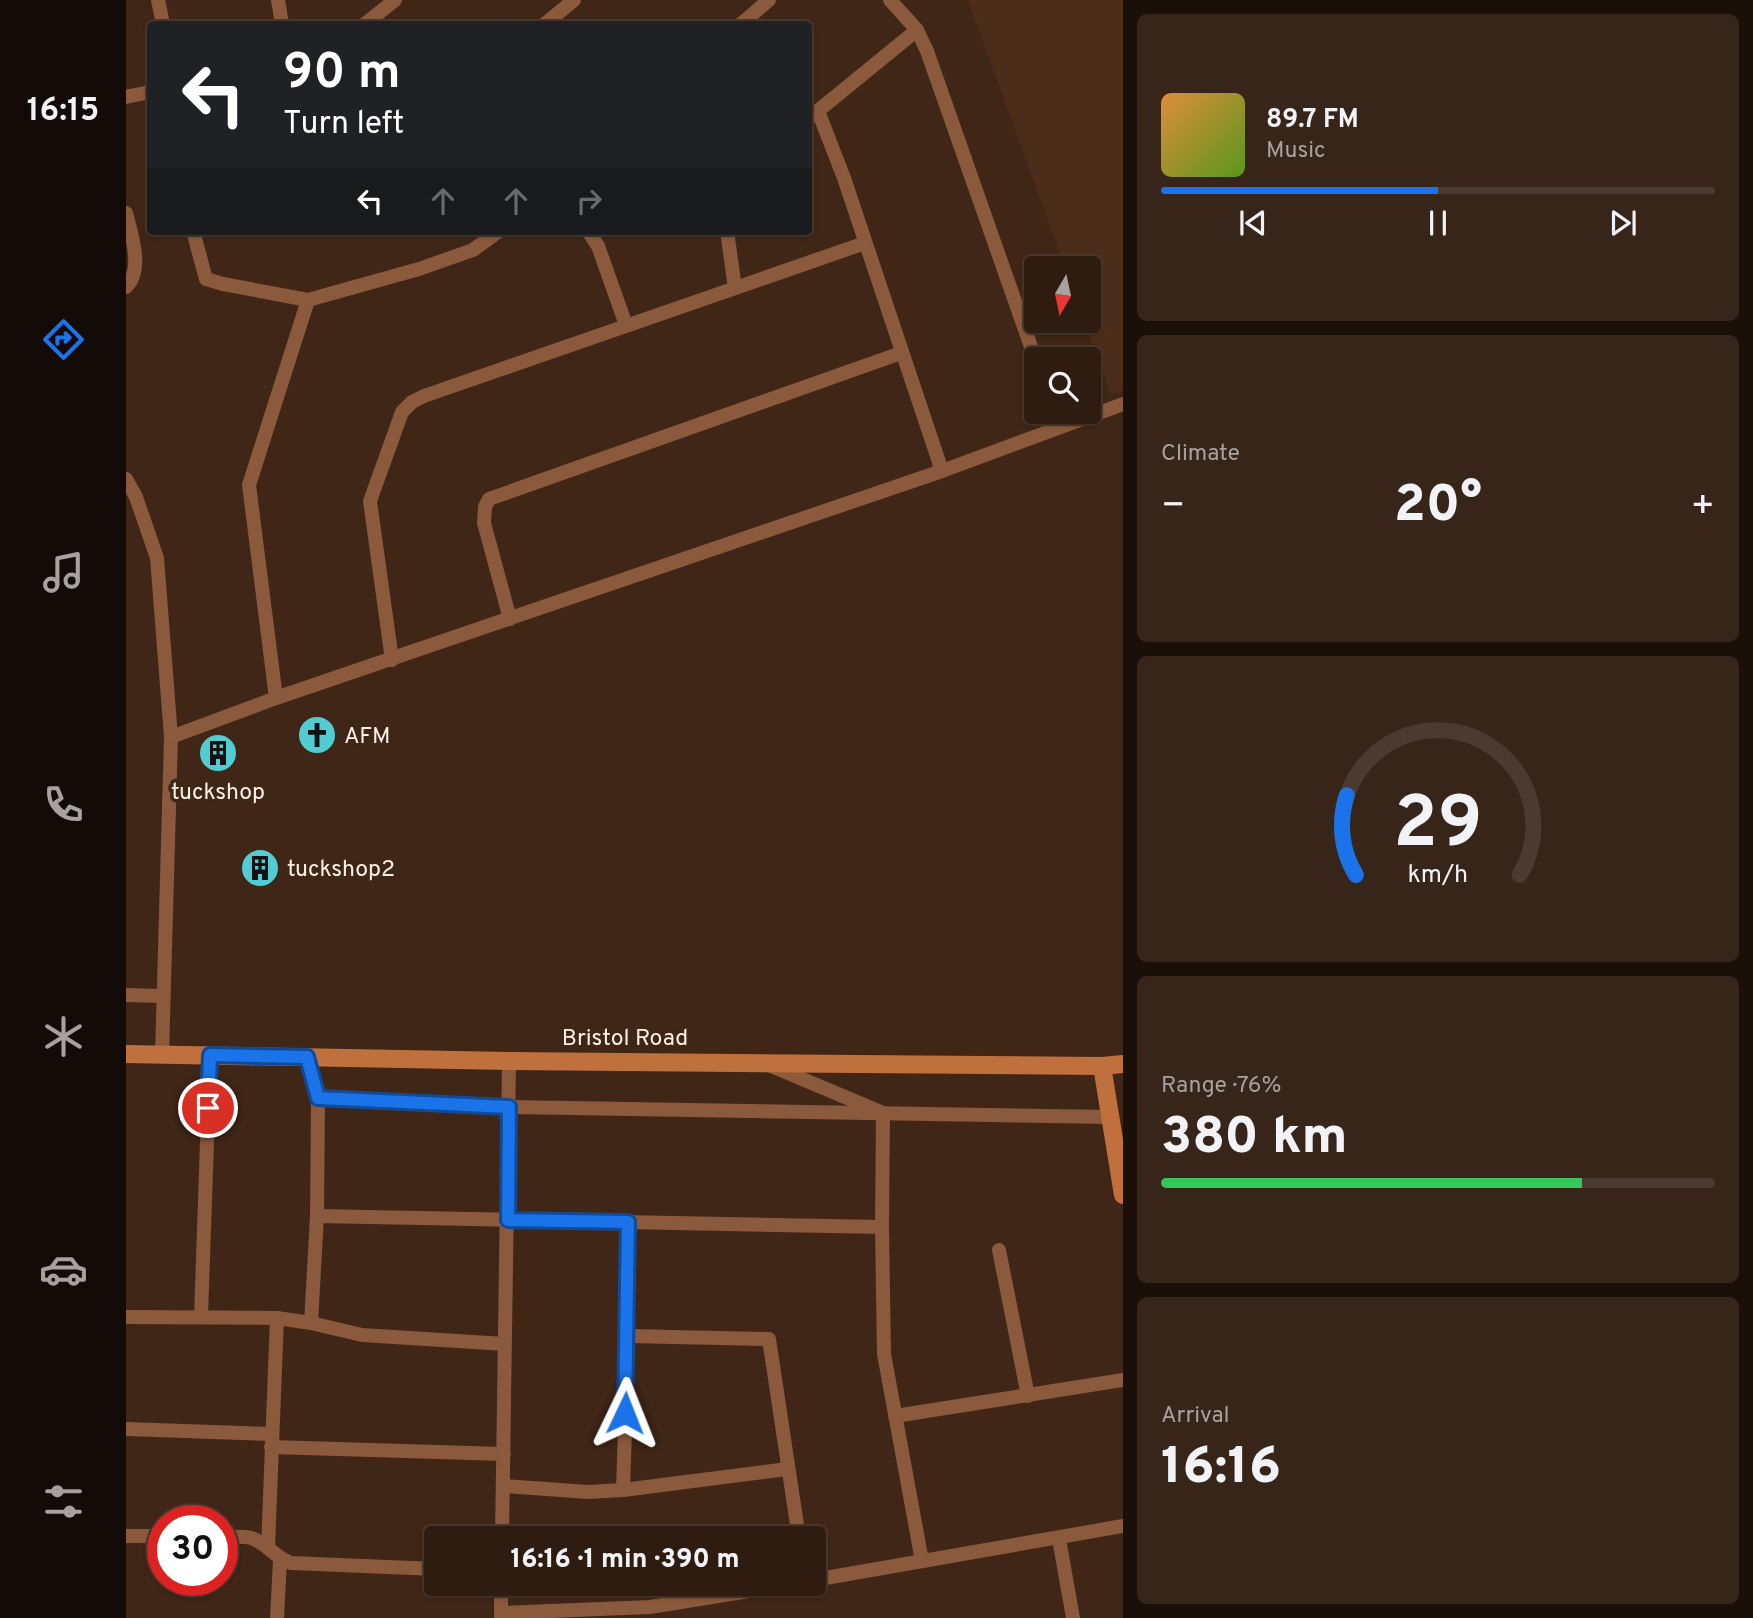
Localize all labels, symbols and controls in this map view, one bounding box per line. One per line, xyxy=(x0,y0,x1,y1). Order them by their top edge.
text: 90 m xyxy=(283,44,401,106)
icon: left xyxy=(168,49,259,140)
text: 16:15 xyxy=(27,92,99,132)
text: 89.7 FM xyxy=(1266,104,1359,137)
text: Turn left xyxy=(283,105,404,145)
text: Music xyxy=(1266,137,1326,166)
icon: left xyxy=(351,182,389,220)
icon: ahead xyxy=(424,182,462,220)
icon: ahead xyxy=(497,182,535,220)
icon: right xyxy=(570,182,608,220)
icon: previous xyxy=(1234,204,1272,242)
icon: pause xyxy=(1419,204,1457,242)
icon: next xyxy=(1604,204,1642,242)
north arrow xyxy=(1024,256,1101,332)
map controls xyxy=(1024,256,1101,424)
icon: directions xyxy=(39,315,88,364)
button: search xyxy=(1024,347,1101,424)
text: Climate xyxy=(1161,440,1240,469)
text: 20° xyxy=(1394,474,1482,540)
text: − xyxy=(1161,483,1186,532)
text: + xyxy=(1690,483,1715,532)
icon: music xyxy=(39,548,88,597)
church icon: AFM xyxy=(296,714,338,756)
place label: AFM xyxy=(344,723,391,752)
building icon: tuckshop xyxy=(197,732,239,774)
place label: tuckshop xyxy=(171,779,265,808)
icon: phone xyxy=(39,780,88,829)
text: 29 xyxy=(1393,781,1483,873)
building icon: tuckshop2 xyxy=(239,847,281,889)
place label: tuckshop2 xyxy=(287,856,395,885)
text: km/h xyxy=(1408,860,1468,892)
icon: climate xyxy=(39,1012,88,1061)
street label: Bristol Road xyxy=(562,1025,688,1054)
text: Range · 76% xyxy=(1161,1072,1281,1101)
pin xyxy=(178,1078,238,1138)
icon: arrive xyxy=(189,1089,227,1127)
text: 380 km xyxy=(1161,1106,1348,1172)
icon: car xyxy=(39,1245,88,1294)
position arrow xyxy=(588,1376,662,1450)
text: Arrival xyxy=(1161,1402,1230,1431)
text: 16:16 xyxy=(1161,1436,1281,1502)
icon: filters xyxy=(39,1477,88,1526)
speed limit sign: 30 xyxy=(147,1505,238,1596)
text: 16:16 · 1 min · 390 m xyxy=(511,1544,739,1577)

